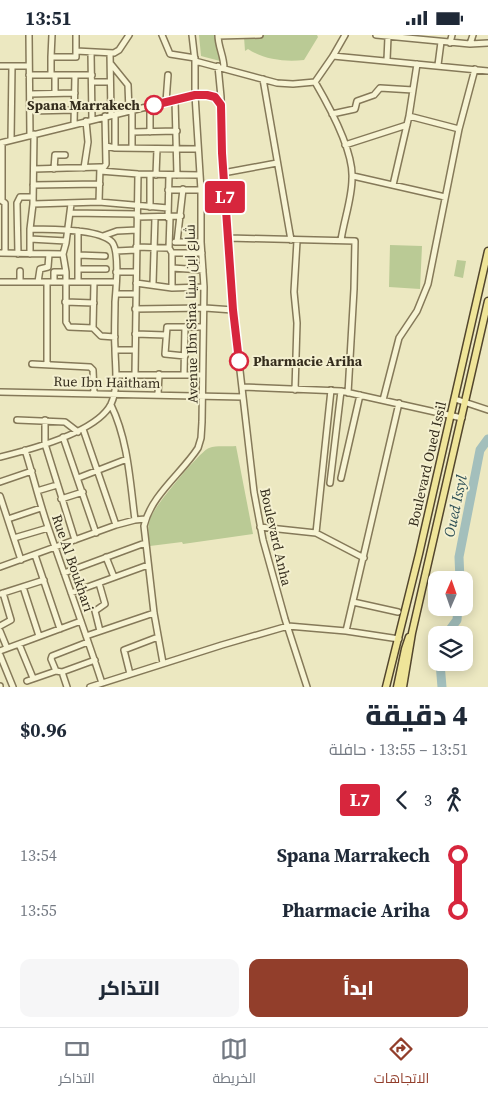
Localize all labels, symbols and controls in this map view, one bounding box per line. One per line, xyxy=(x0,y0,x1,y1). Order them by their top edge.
text: 13:51 xyxy=(25,5,72,31)
place label: Spana Marrakech xyxy=(27,95,140,115)
marker: Spana Marrakech xyxy=(144,95,164,115)
line badge: L7 xyxy=(202,181,248,213)
text: L7 xyxy=(215,184,235,209)
street label: Avenue Ibn Sina شارع ابن سينا xyxy=(179,224,203,404)
marker: Pharmacie Ariha xyxy=(229,351,249,371)
place label: Pharmacie Ariha xyxy=(253,351,363,371)
street label: Rue Ibn Haitham xyxy=(53,371,161,393)
street label: Boulevard Oued Issil xyxy=(403,399,451,529)
water label: Oued Issyl xyxy=(438,472,472,539)
street label: Boulevard Anha xyxy=(255,486,297,589)
street label: Rue Al Boukhari xyxy=(47,512,99,614)
north arrow xyxy=(428,571,472,616)
map controls xyxy=(428,571,473,671)
button: layers xyxy=(428,626,473,671)
text: 4 دقيقة xyxy=(365,696,468,734)
text: $0.96 xyxy=(20,717,67,743)
text: 13:51 – 13:55 · حافلة xyxy=(329,738,468,760)
icon: back xyxy=(388,786,416,814)
icon: walk xyxy=(440,786,468,814)
text: L7 xyxy=(350,787,370,812)
text: 3 xyxy=(424,789,432,811)
text: Spana Marrakech xyxy=(277,842,430,868)
text: 13:54 xyxy=(20,844,57,866)
text: Pharmacie Ariha xyxy=(282,897,430,923)
text: 13:55 xyxy=(20,899,57,921)
button: التذاكر xyxy=(20,959,239,1017)
button: ابدأ xyxy=(249,959,468,1017)
tab: التذاكر xyxy=(59,1035,95,1091)
tab: الخريطة xyxy=(212,1035,256,1091)
tab: الاتجاهات xyxy=(374,1035,429,1091)

